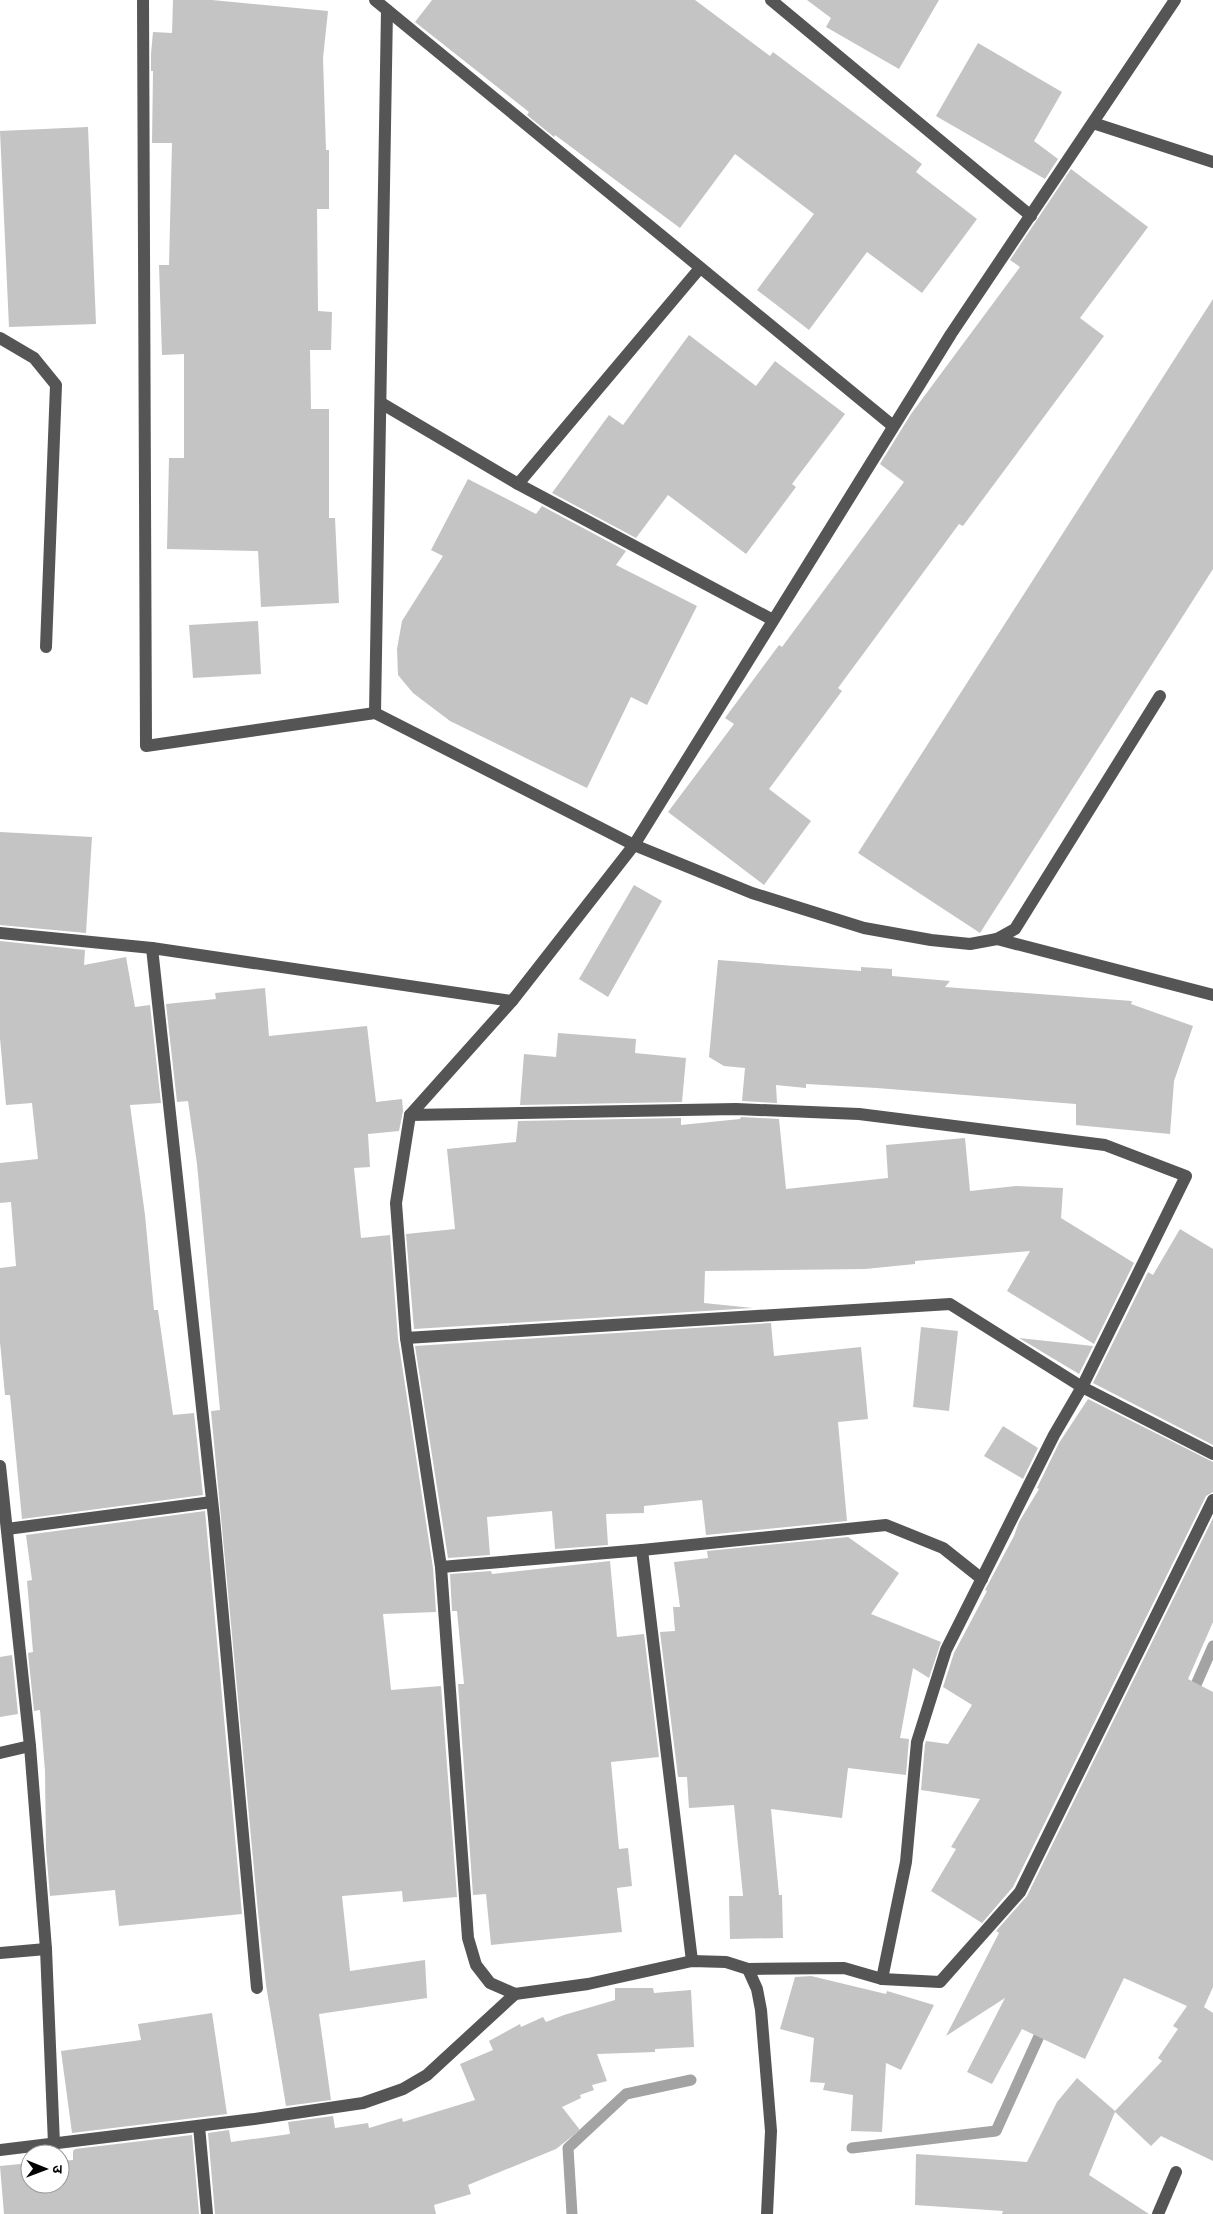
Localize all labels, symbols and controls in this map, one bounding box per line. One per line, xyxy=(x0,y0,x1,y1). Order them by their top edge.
north arrow xyxy=(20,2144,70,2194)
text: उ xyxy=(49,2165,67,2174)

